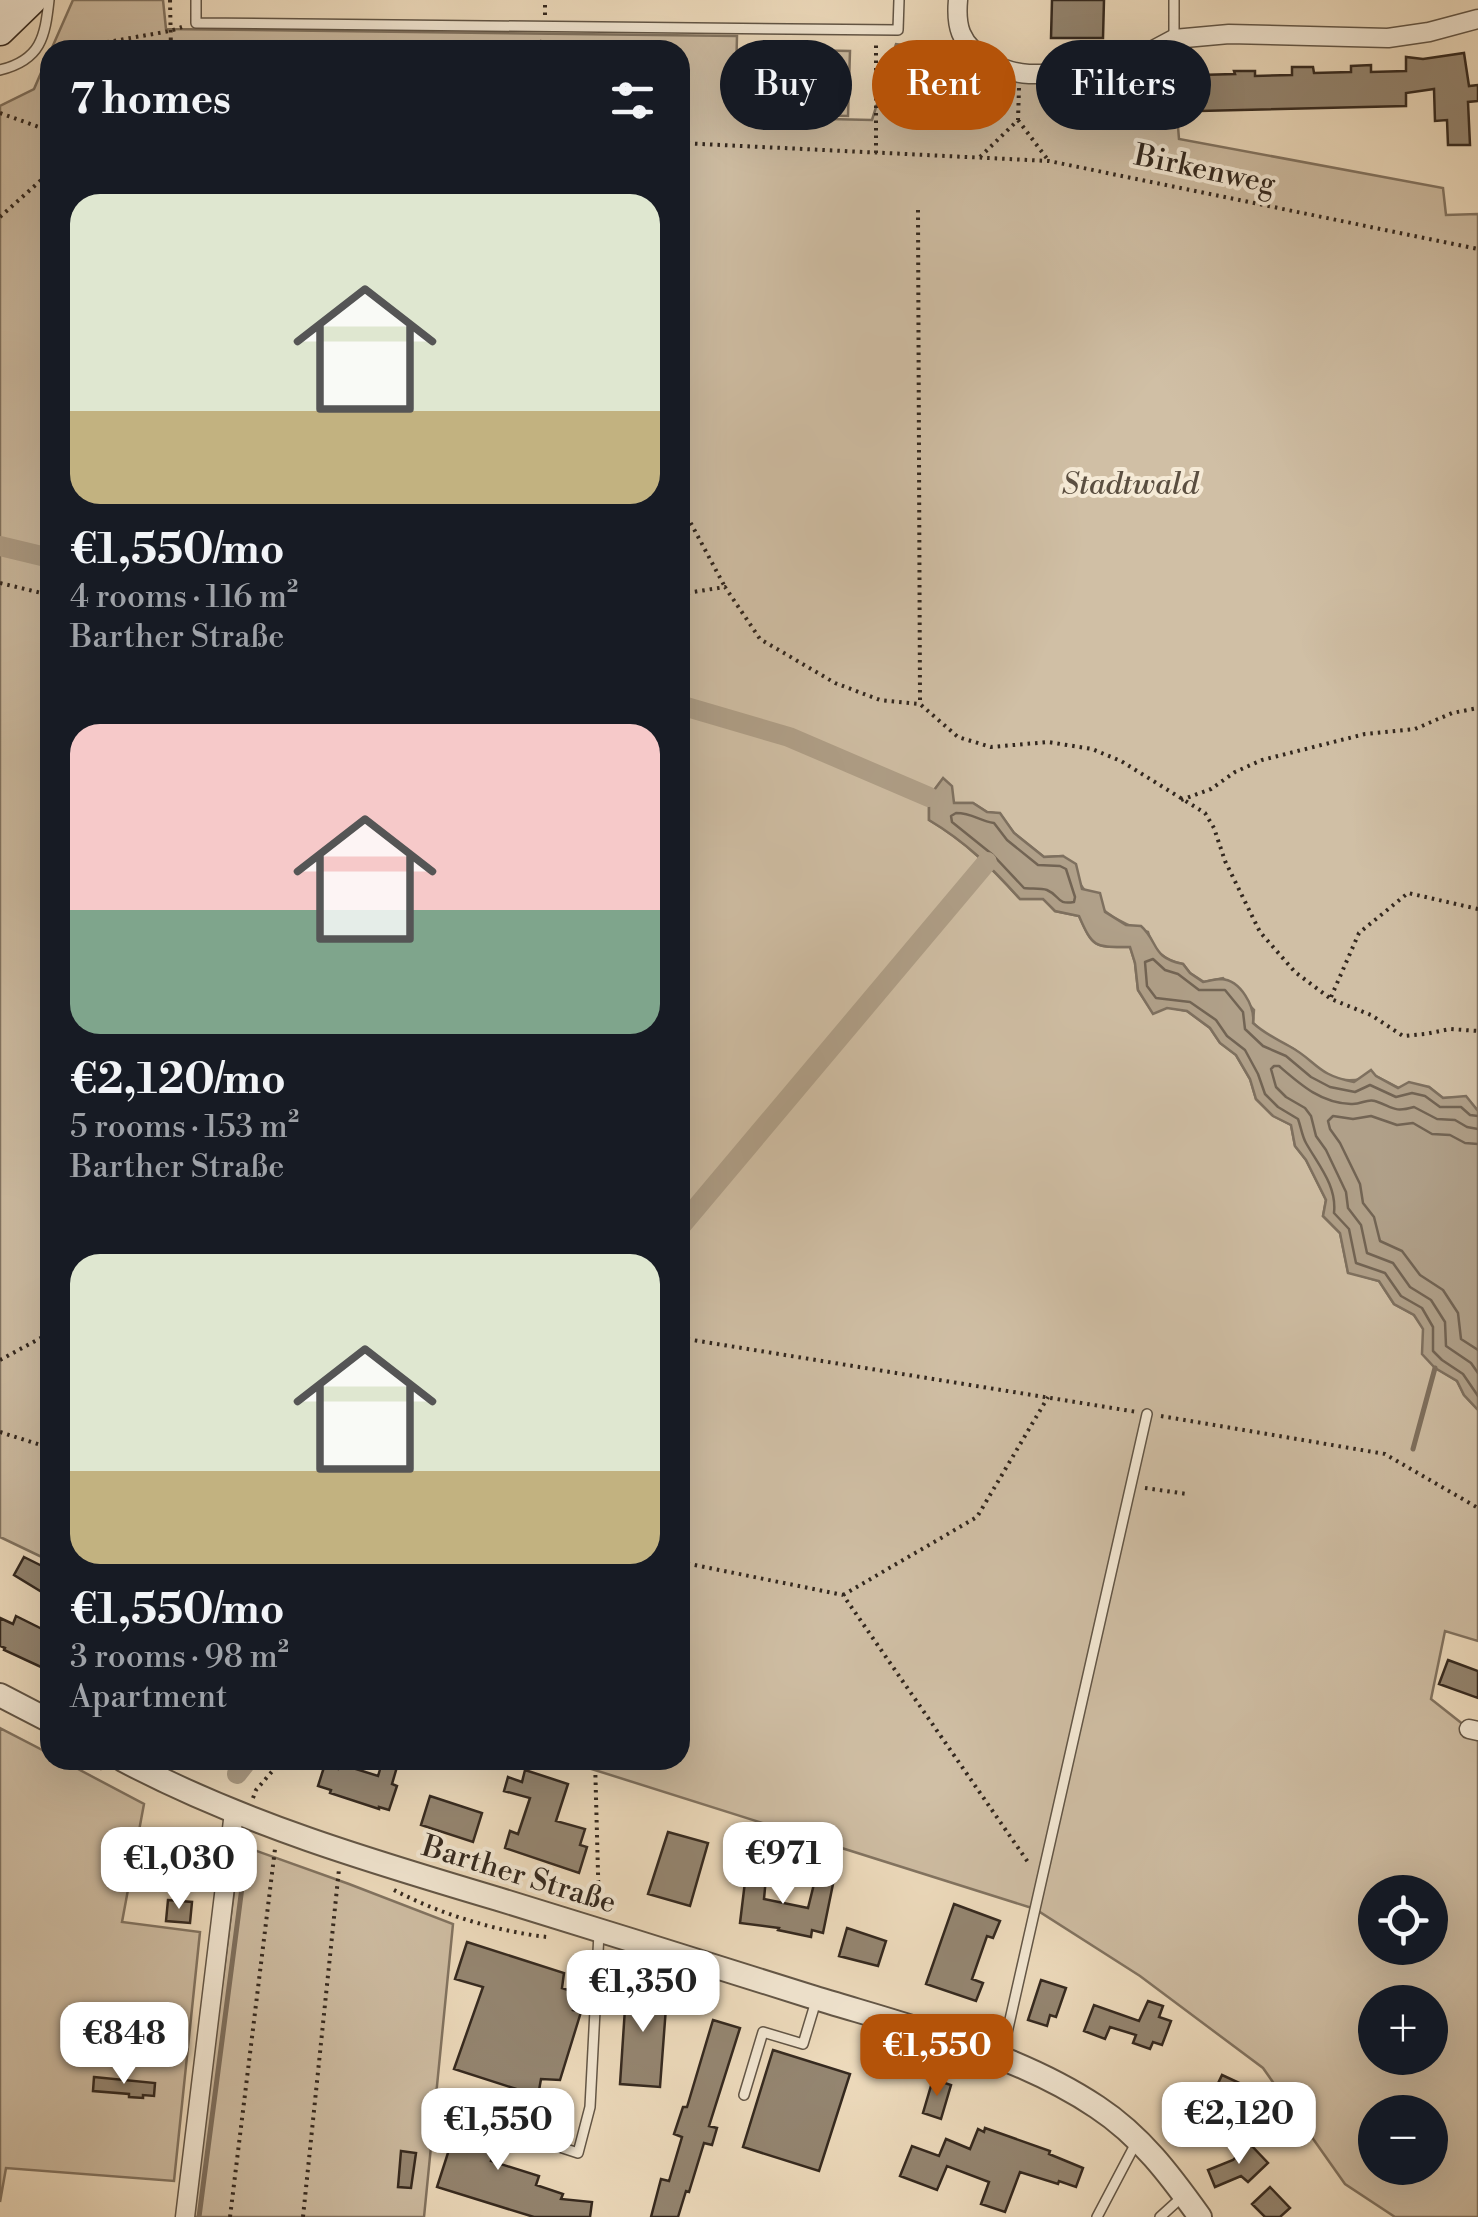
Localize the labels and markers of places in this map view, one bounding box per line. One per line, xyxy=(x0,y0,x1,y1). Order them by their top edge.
pin: €971 xyxy=(724,1822,842,1907)
pin: €1,030 xyxy=(98,1827,260,1912)
pin: €1,350 xyxy=(562,1950,724,2035)
pin: €848 xyxy=(65,2002,183,2087)
pin: €1,550 xyxy=(856,2014,1018,2099)
pin: €2,120 xyxy=(1158,2082,1320,2167)
pin: €1,550 xyxy=(417,2088,579,2173)

